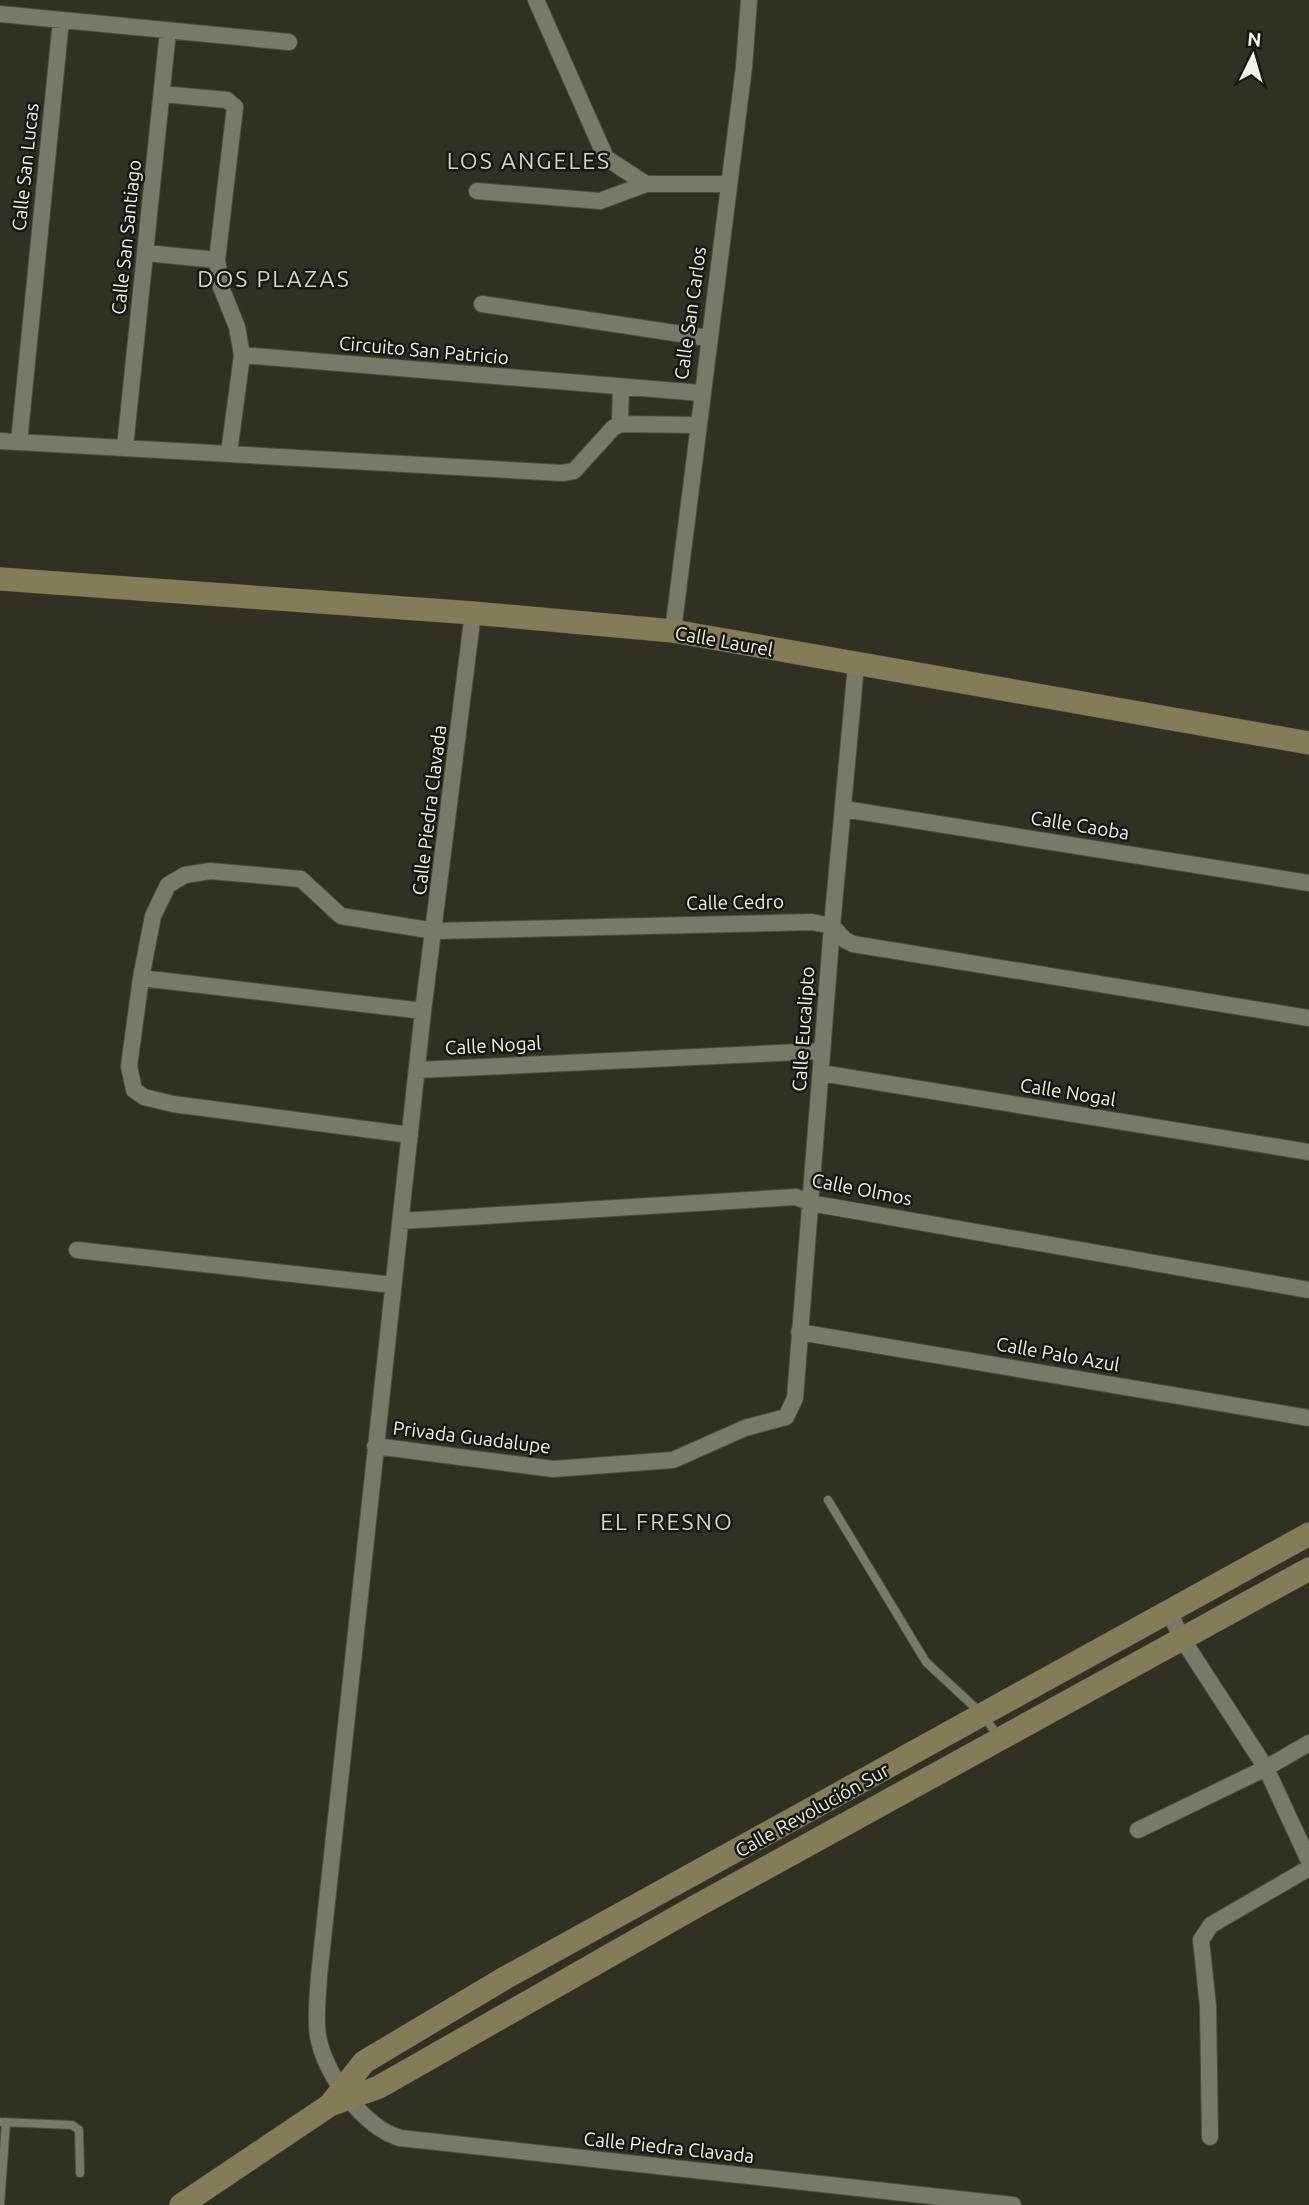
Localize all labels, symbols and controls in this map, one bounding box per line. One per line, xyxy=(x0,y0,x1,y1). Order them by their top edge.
north arrow xyxy=(1218,21,1288,91)
text: N xyxy=(1246,27,1263,51)
street label: Calle San Lucas xyxy=(7,102,43,232)
district label: LOS ANGELES xyxy=(447,148,611,173)
street label: Calle San Santiago xyxy=(107,158,145,316)
street label: Calle San Carlos xyxy=(670,245,710,381)
district label: DOS PLAZAS xyxy=(197,266,351,291)
street label: Circuito San Patricio xyxy=(338,332,510,368)
street label: Calle Laurel xyxy=(673,622,775,660)
street label: Calle Piedra Clavada xyxy=(408,724,450,896)
street label: Calle Caoba xyxy=(1029,806,1131,844)
street label: Calle Cedro xyxy=(686,890,784,914)
street label: Calle Eucalipto xyxy=(788,966,818,1092)
street label: Calle Nogal xyxy=(444,1031,542,1059)
street label: Calle Nogal xyxy=(1019,1074,1117,1110)
street label: Calle Olmos xyxy=(810,1168,914,1210)
street label: Calle Palo Azul xyxy=(995,1332,1121,1376)
street label: Privada Guadalupe xyxy=(392,1416,552,1458)
district label: EL FRESNO xyxy=(600,1509,734,1534)
street label: Calle Revolución Sur xyxy=(731,1759,893,1861)
street label: Calle Piedra Clavada xyxy=(583,2127,755,2167)

